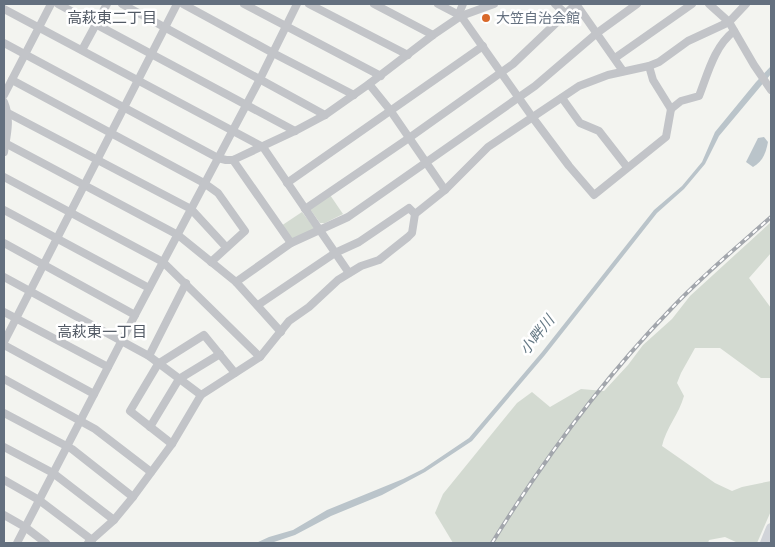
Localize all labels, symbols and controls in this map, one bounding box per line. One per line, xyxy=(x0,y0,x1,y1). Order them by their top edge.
district label: 高萩東二丁目 xyxy=(67,9,157,27)
place label: 大笠自治会館 xyxy=(496,10,580,26)
marker: 大笠自治会館 xyxy=(480,12,492,24)
water label: 小畔川 xyxy=(516,310,559,358)
district label: 高萩東一丁目 xyxy=(57,323,147,341)

